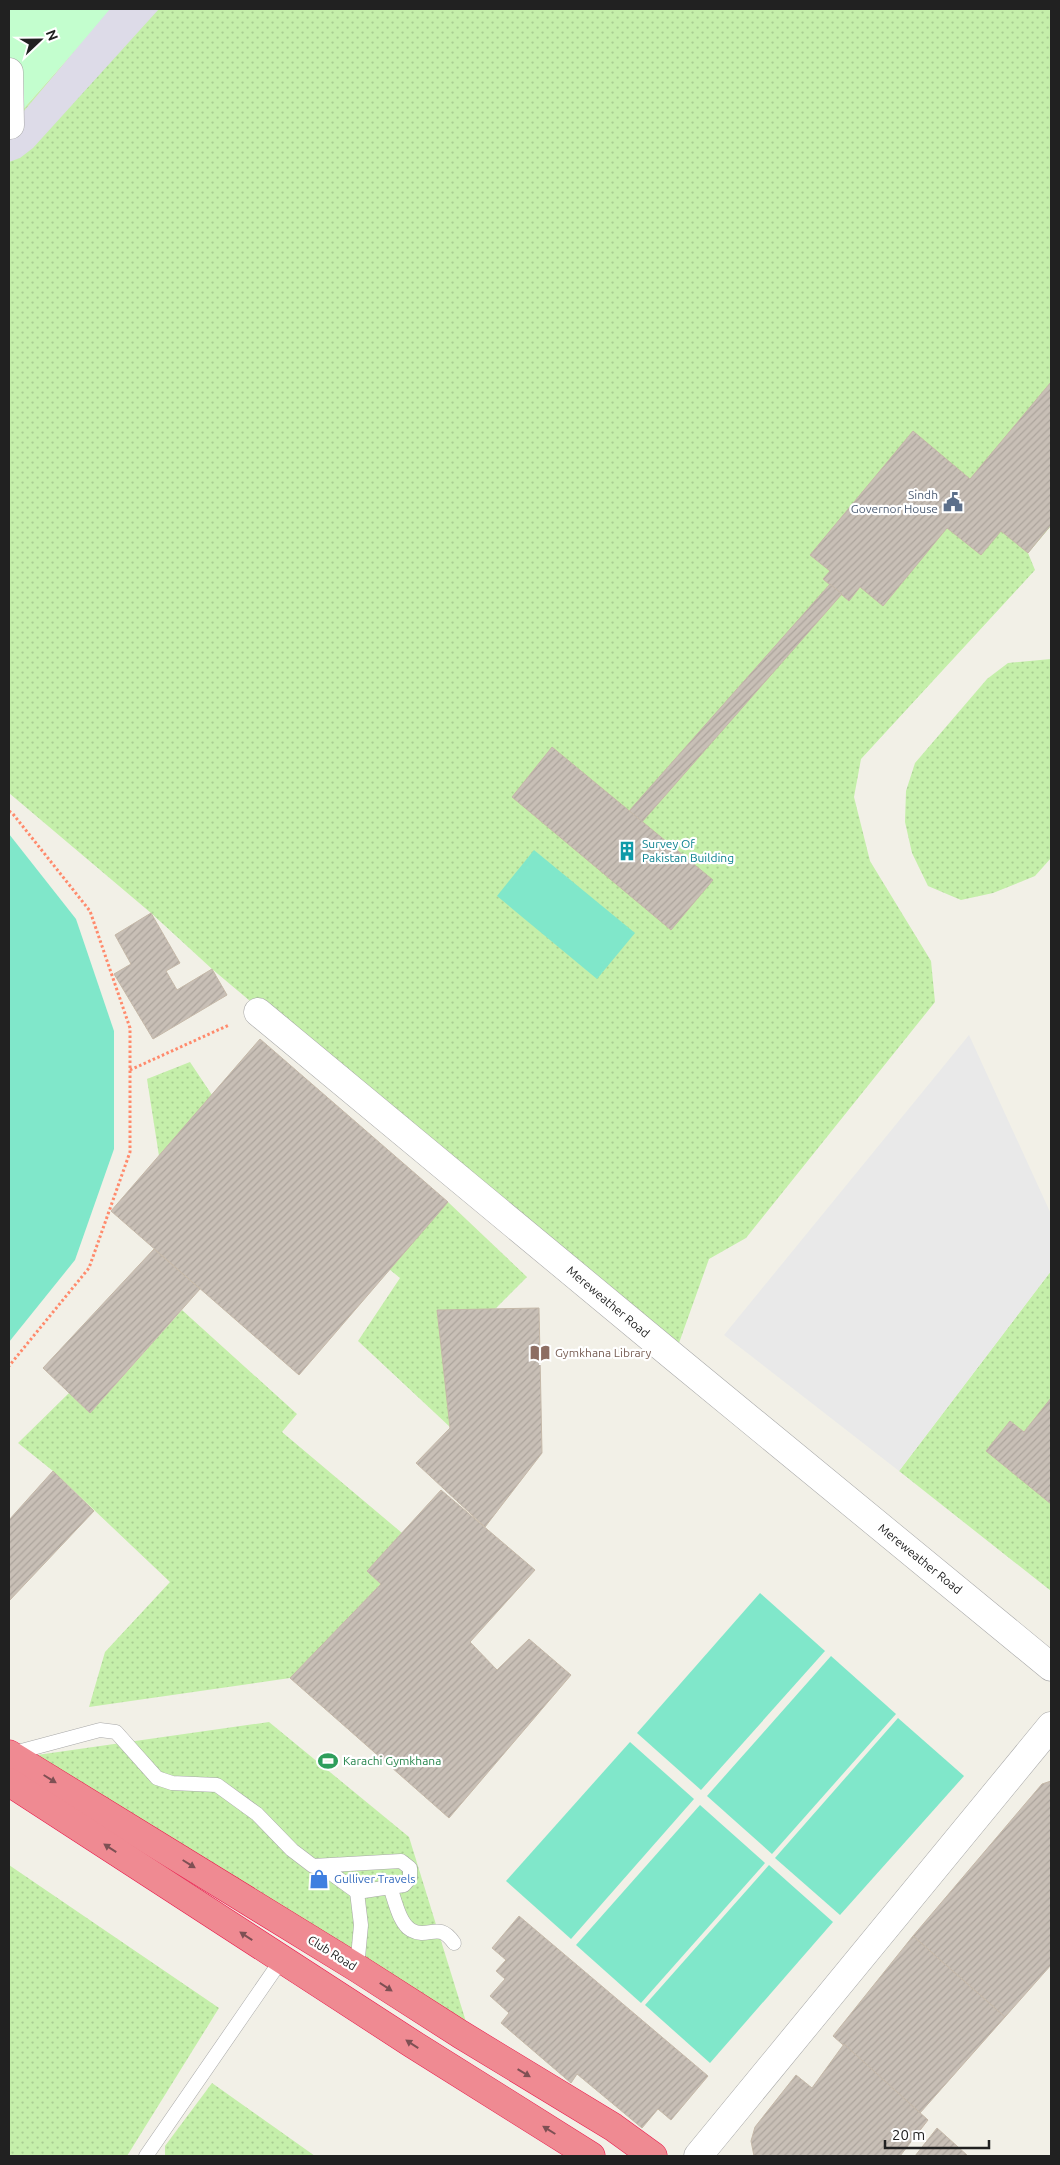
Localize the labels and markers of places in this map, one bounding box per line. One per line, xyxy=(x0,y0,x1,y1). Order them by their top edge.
place label: Sindh Governor House xyxy=(851,488,938,515)
public building icon: Sindh Governor House xyxy=(942,491,964,513)
place label: Survey Of Pakistan Building xyxy=(642,837,734,864)
building icon: Survey Of Pakistan Building xyxy=(616,840,638,862)
library icon: Gymkhana Library xyxy=(529,1342,551,1364)
place label: Gymkhana Library xyxy=(555,1346,651,1359)
sports icon: Karachi Gymkhana xyxy=(317,1750,339,1772)
place label: Karachi Gymkhana xyxy=(343,1754,441,1767)
shop icon: Gulliver Travels xyxy=(308,1868,330,1890)
place label: Gulliver Travels xyxy=(334,1872,416,1885)

